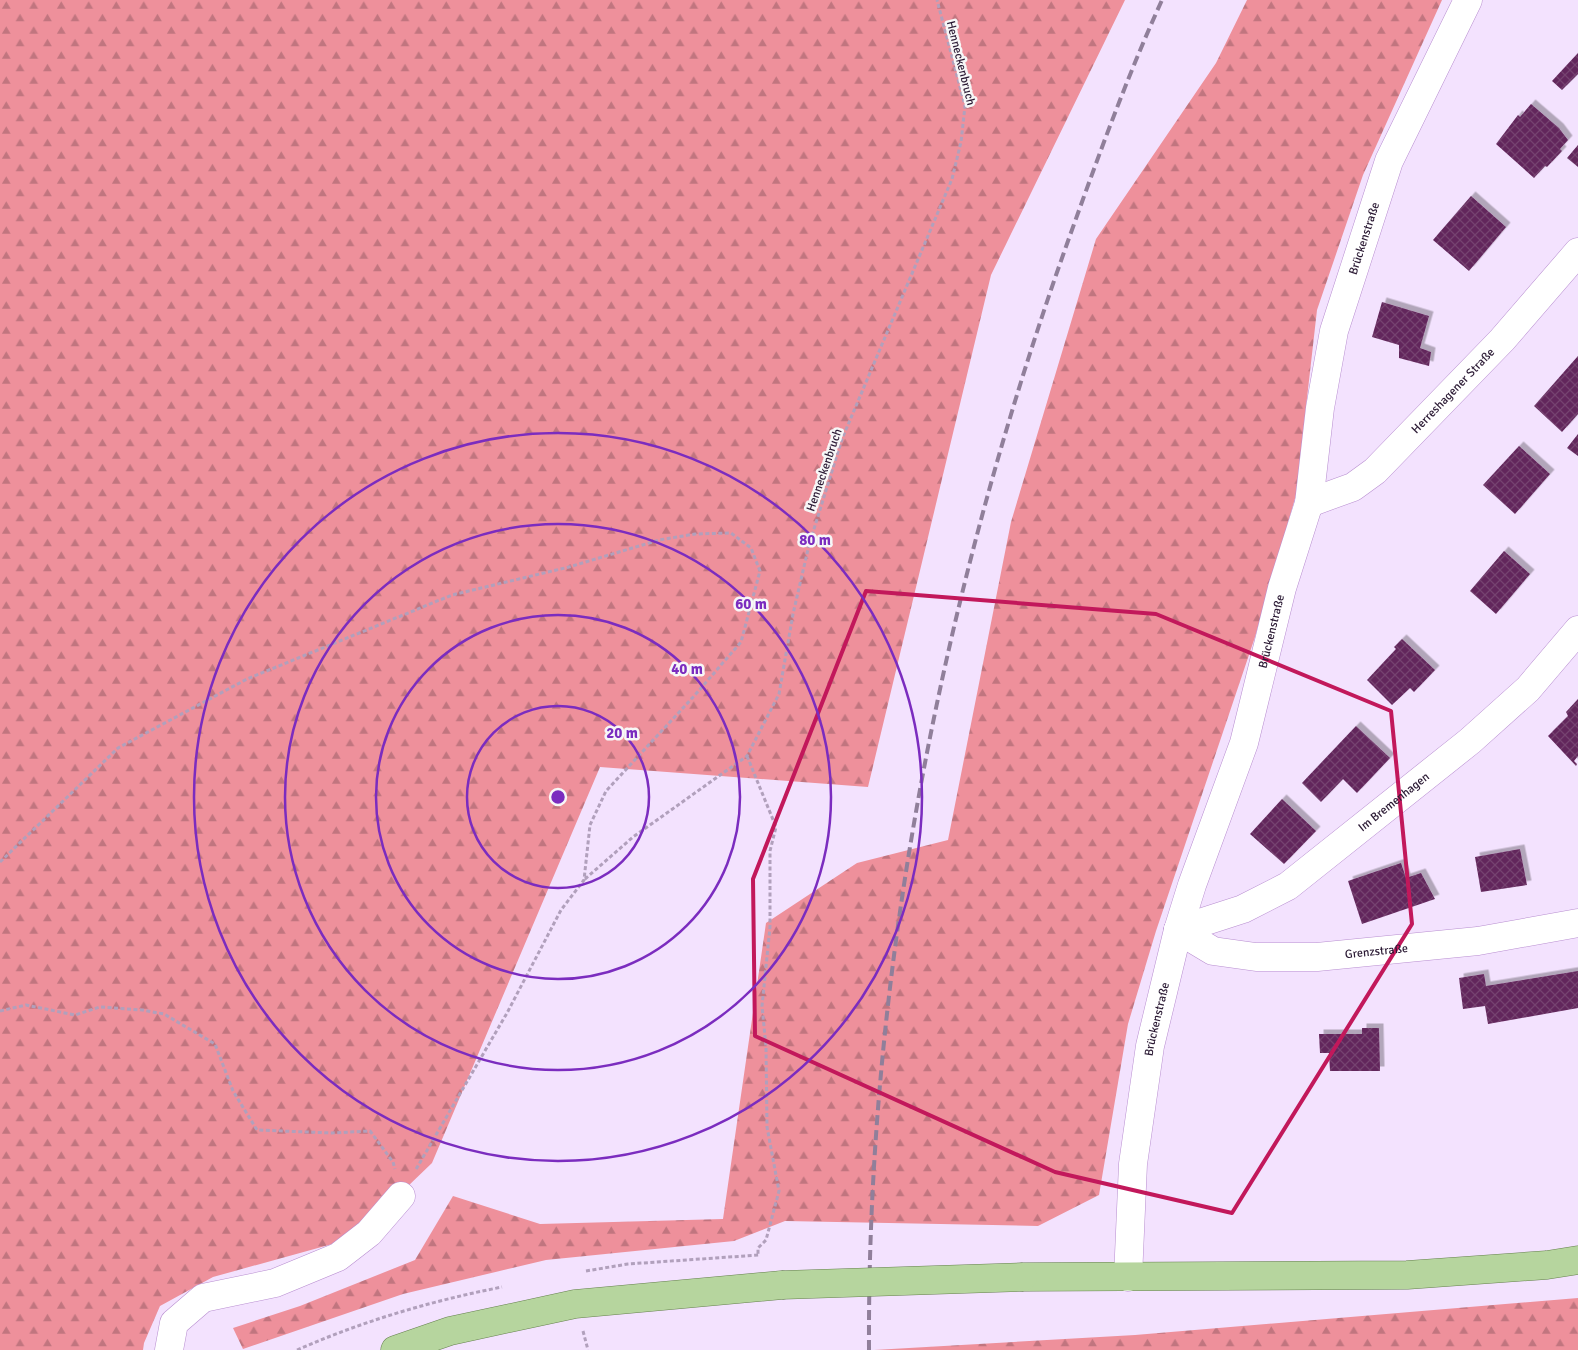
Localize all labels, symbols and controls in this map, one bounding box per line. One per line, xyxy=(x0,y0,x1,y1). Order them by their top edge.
street label: Henneckenbruch xyxy=(943,19,978,107)
street label: Brückenstraße xyxy=(1346,200,1383,277)
street label: Herreshagener Straße xyxy=(1408,345,1498,437)
street label: Henneckenbruch xyxy=(803,427,846,514)
text: 80 m xyxy=(799,531,831,549)
street label: Brückenstraße xyxy=(1256,593,1288,670)
text: 60 m xyxy=(735,595,767,613)
text: 40 m xyxy=(671,660,703,678)
text: 20 m xyxy=(606,724,638,742)
street label: Im Bremenhagen xyxy=(1355,769,1433,835)
centre of rings xyxy=(549,788,567,806)
street label: Grenzstraße xyxy=(1344,941,1409,962)
street label: Brückenstraße xyxy=(1142,981,1173,1057)

